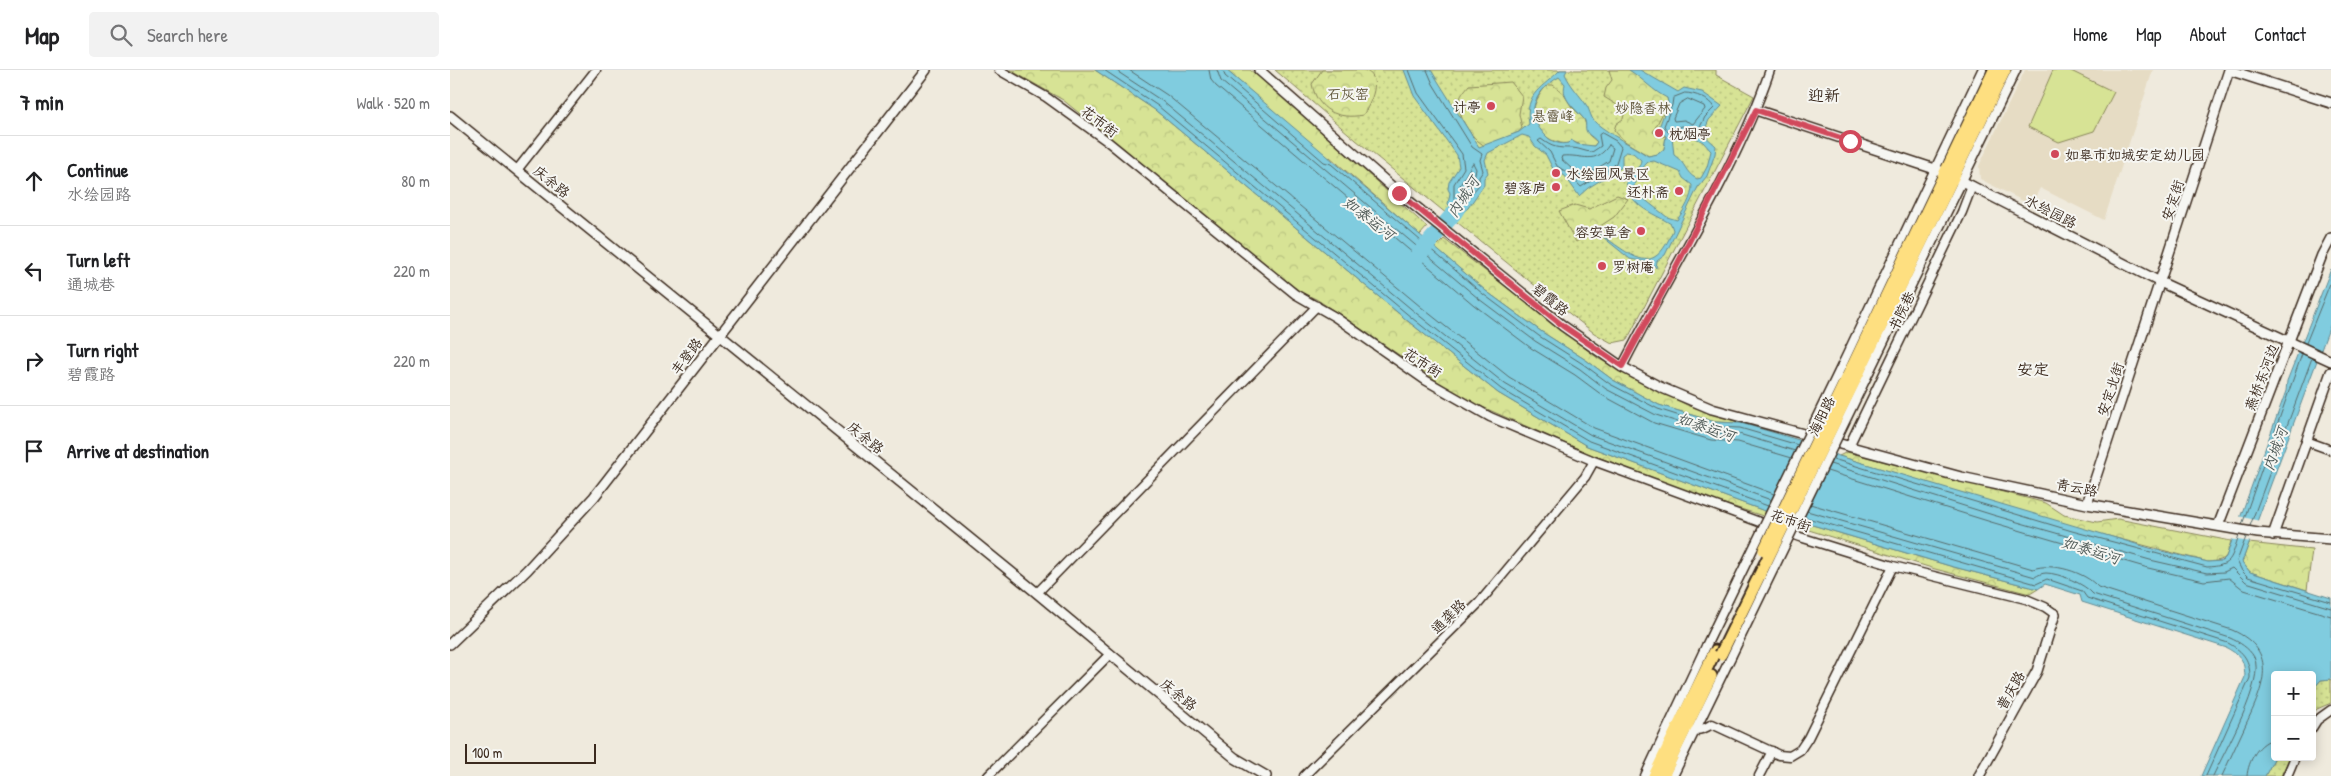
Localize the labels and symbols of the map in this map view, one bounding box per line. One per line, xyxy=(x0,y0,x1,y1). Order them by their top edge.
park label: 石灰窑 xyxy=(1327,84,1369,103)
district label: 迎新 xyxy=(1808,84,1840,106)
place label: 计亭 xyxy=(1453,97,1481,116)
park label: 妙隐香林 xyxy=(1615,98,1672,117)
marker: 计亭 xyxy=(1485,100,1497,112)
street label: 花市街 xyxy=(1078,101,1122,141)
park label: 悬霤峰 xyxy=(1532,106,1574,125)
place label: 枕烟亭 xyxy=(1669,124,1711,143)
marker: 枕烟亭 xyxy=(1653,127,1665,139)
route start xyxy=(1839,130,1862,153)
place label: 如皋市如城安定幼儿园 xyxy=(2065,145,2205,164)
marker: 如皋市如城安定幼儿园 xyxy=(2049,148,2061,160)
street label: 庆余路 xyxy=(530,160,574,202)
place label: 水绘园风景区 xyxy=(1566,164,1650,183)
marker: 水绘园风景区 xyxy=(1550,167,1562,179)
water label: 内城河 xyxy=(1442,170,1486,222)
street label: 安定街 xyxy=(2156,177,2188,223)
place label: 碧落庐 xyxy=(1504,178,1546,197)
marker: 碧落庐 xyxy=(1550,181,1562,193)
route end xyxy=(1388,182,1411,205)
place label: 还朴斋 xyxy=(1627,182,1669,201)
marker: 还朴斋 xyxy=(1673,185,1685,197)
street label: 水绘园路 xyxy=(2022,190,2080,232)
water label: 如泰运河 xyxy=(1339,191,1401,247)
place label: 容安草舍 xyxy=(1575,222,1631,241)
marker: 容安草舍 xyxy=(1635,225,1647,237)
place label: 罗树庵 xyxy=(1612,257,1654,276)
marker: 罗树庵 xyxy=(1596,260,1608,272)
street label: 碧霞路 xyxy=(1529,278,1573,320)
street label: 书院巷 xyxy=(1883,287,1919,334)
street label: 丰登路 xyxy=(666,334,706,378)
street label: 燕桥东河边 xyxy=(2240,341,2282,413)
street label: 花市街 xyxy=(1400,343,1446,381)
district label: 安定 xyxy=(2017,358,2049,380)
street label: 安定北街 xyxy=(2092,359,2128,419)
street label: 海阳路 xyxy=(1803,393,1839,439)
water label: 如泰运河 xyxy=(1674,407,1741,448)
street label: 庆余路 xyxy=(844,416,888,458)
water label: 内城河 xyxy=(2257,421,2294,474)
street label: 青云路 xyxy=(2055,474,2099,500)
street label: 花市街 xyxy=(1768,504,1814,536)
water label: 如泰运河 xyxy=(2059,531,2126,570)
street label: 通龚路 xyxy=(1426,594,1470,638)
street label: 普庆路 xyxy=(1991,667,2029,713)
street label: 庆余路 xyxy=(1157,673,1201,715)
scale bar xyxy=(465,741,596,764)

